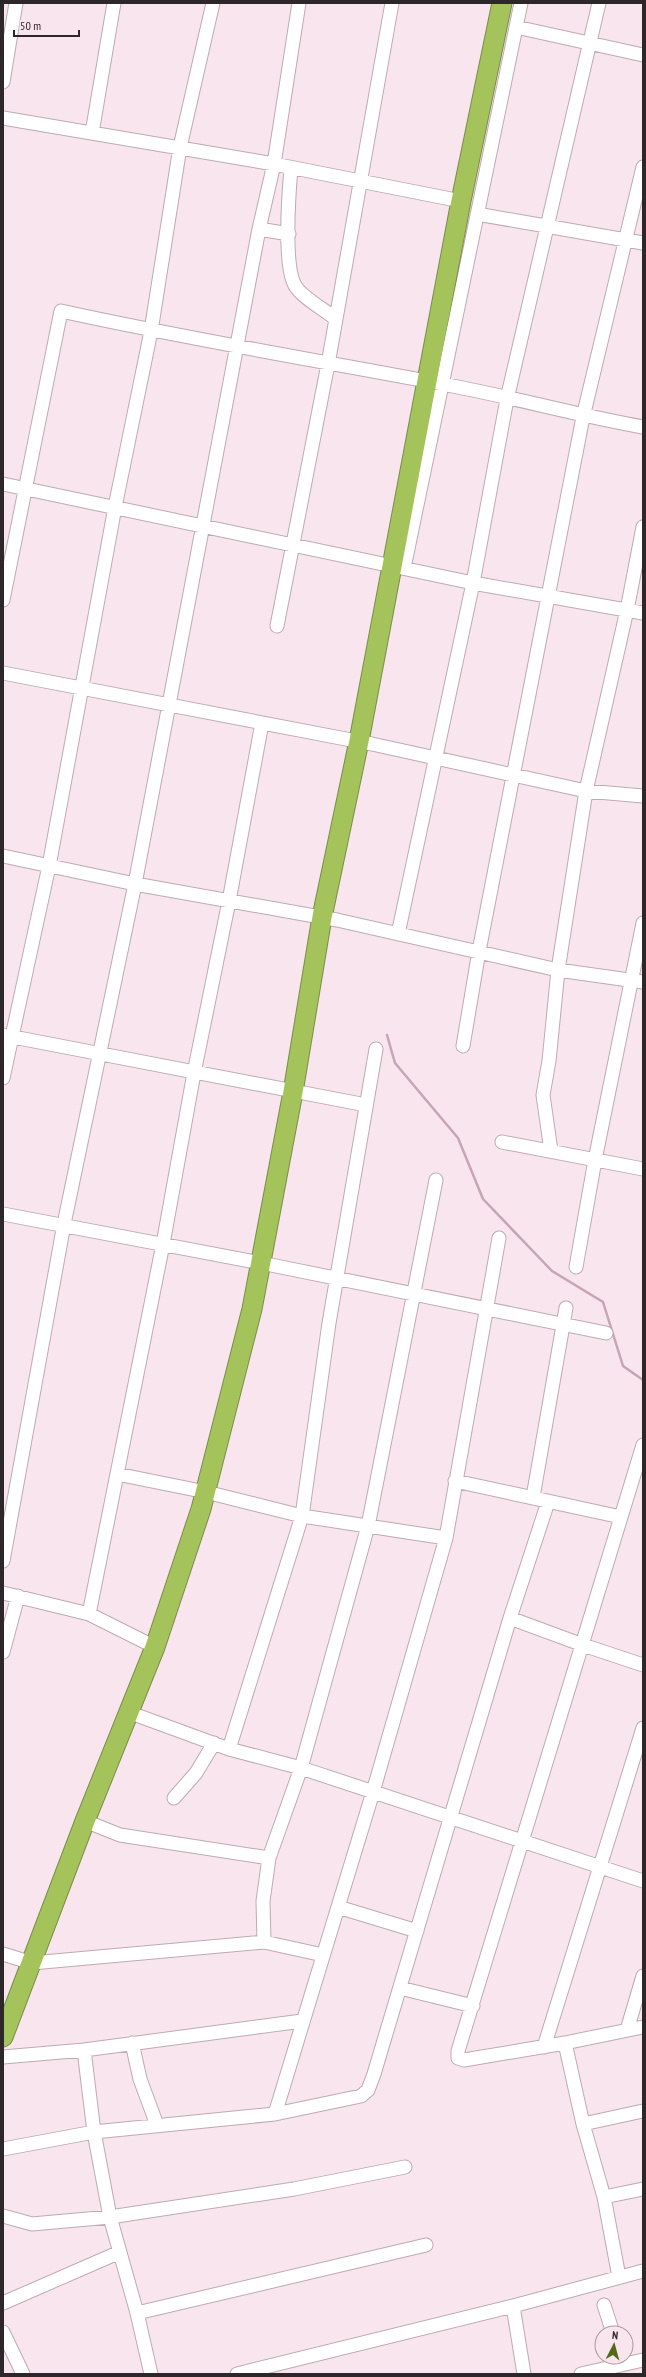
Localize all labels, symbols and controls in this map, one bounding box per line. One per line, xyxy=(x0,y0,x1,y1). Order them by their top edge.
scale bar xyxy=(14,12,79,38)
text: 50 m xyxy=(20,18,41,33)
north arrow xyxy=(594,2325,634,2365)
text: N xyxy=(611,2328,619,2342)

